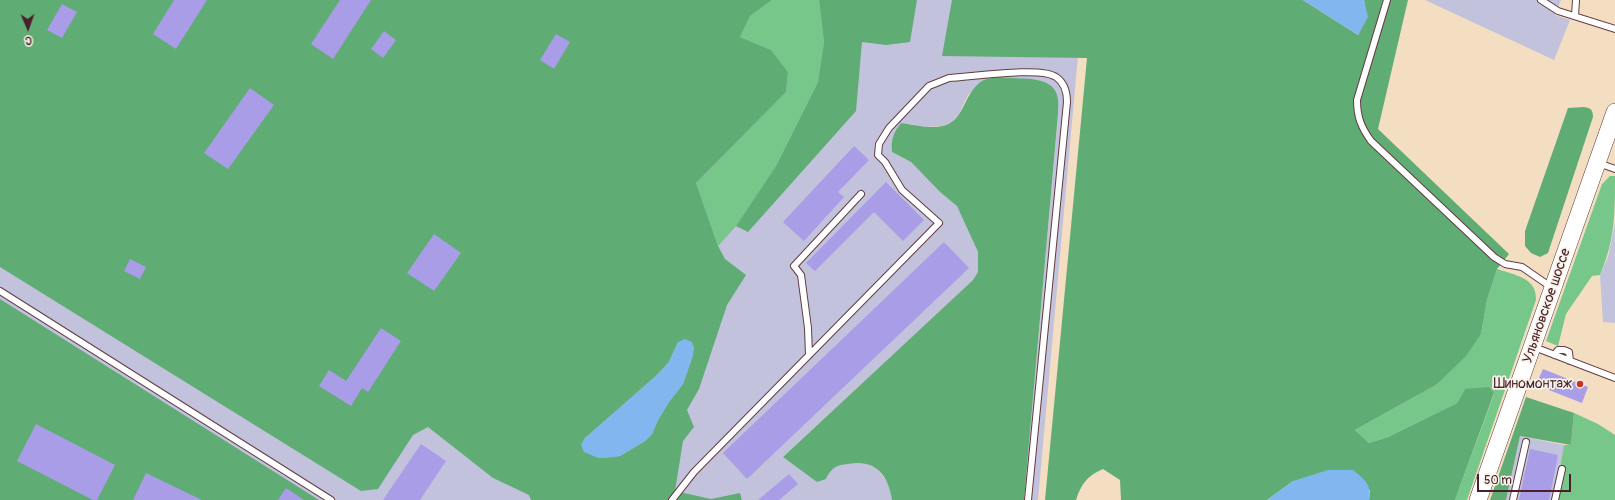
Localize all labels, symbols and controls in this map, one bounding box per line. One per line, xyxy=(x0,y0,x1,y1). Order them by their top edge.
north arrow xyxy=(8,8,48,48)
text: С xyxy=(25,34,32,47)
street label: Ульяновское шоссе xyxy=(1519,246,1575,366)
place label: Шиномонтаж xyxy=(1494,376,1572,392)
marker: Шиномонтаж xyxy=(1575,379,1585,389)
scale bar xyxy=(1479,466,1573,492)
text: 50 m xyxy=(1484,473,1512,488)

